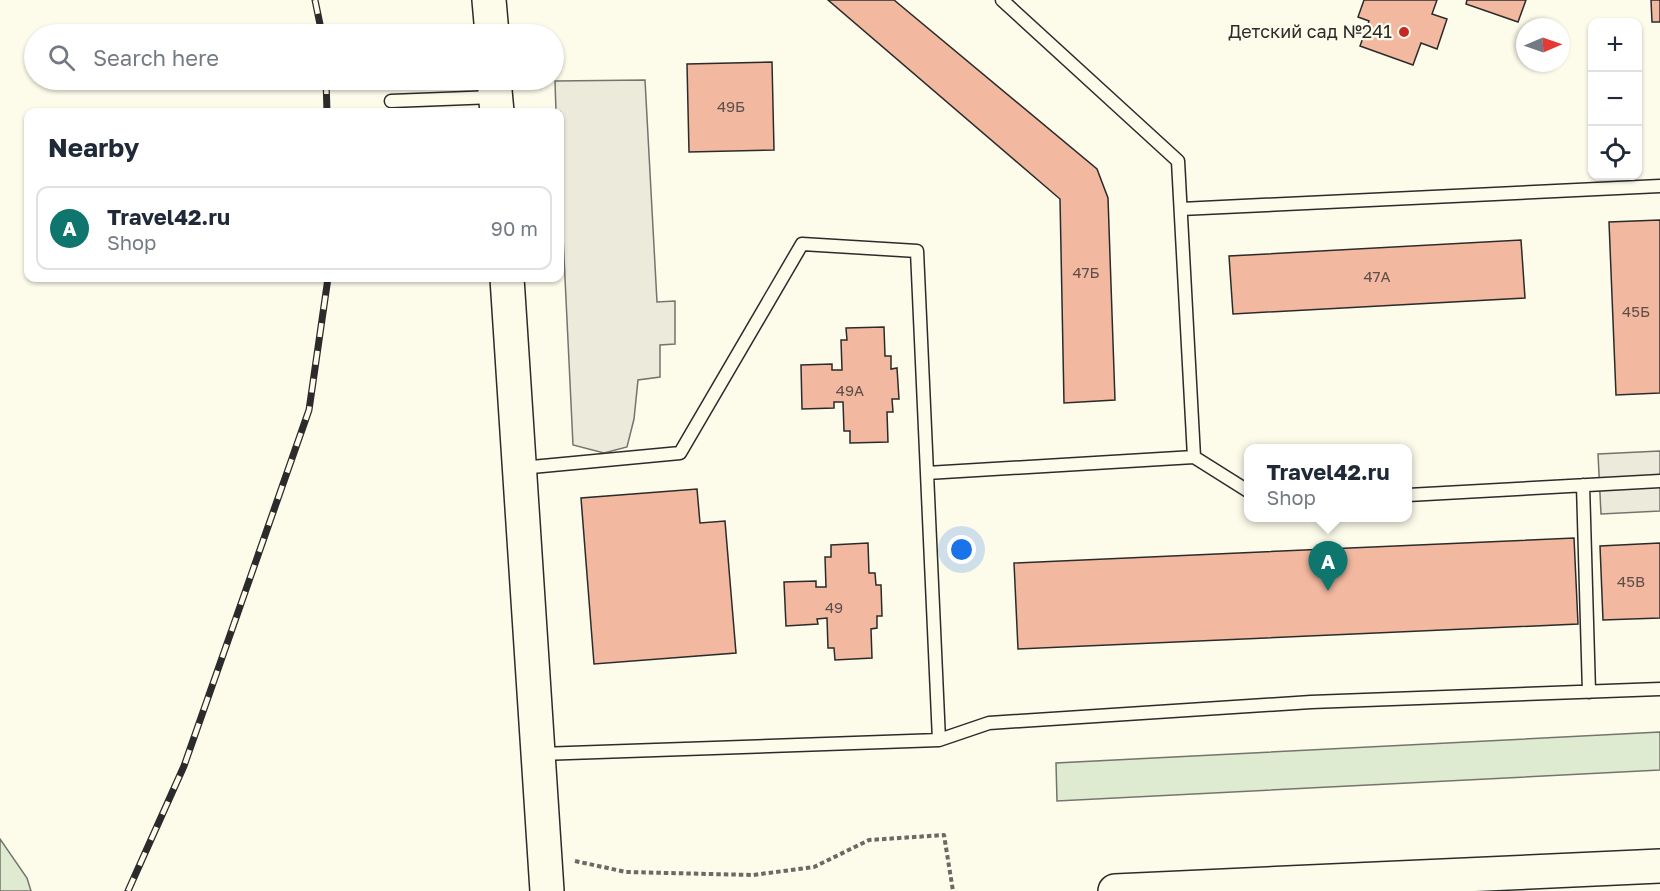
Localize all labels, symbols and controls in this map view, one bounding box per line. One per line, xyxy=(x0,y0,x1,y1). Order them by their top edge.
north arrow xyxy=(1516,18,1570,72)
map controls xyxy=(1588,18,1642,180)
button: + xyxy=(1588,18,1642,72)
place label: Детский сад №241 xyxy=(1228,20,1392,42)
search box xyxy=(24,24,564,90)
marker: Детский сад №241 xyxy=(1397,25,1411,39)
icon: search xyxy=(45,41,78,74)
text: Search here xyxy=(93,44,219,71)
button: − xyxy=(1588,72,1642,126)
house number: 49Б xyxy=(717,97,745,115)
button: locate xyxy=(1588,126,1642,180)
text: Nearby xyxy=(48,132,139,163)
text: Travel42.ru xyxy=(107,203,230,230)
text: A xyxy=(62,216,77,240)
text: 90 m xyxy=(491,216,538,240)
text: Shop xyxy=(107,230,156,254)
house number: 47Б xyxy=(1072,263,1100,281)
house number: 47А xyxy=(1363,267,1391,285)
house number: 45Б xyxy=(1622,302,1650,320)
house number: 49А xyxy=(836,381,864,399)
popup xyxy=(1244,444,1412,522)
text: Travel42.ru xyxy=(1266,458,1390,485)
text: Shop xyxy=(1266,485,1316,509)
your location xyxy=(947,535,976,564)
pin: A xyxy=(1308,542,1348,591)
house number: 45В xyxy=(1617,572,1645,590)
house number: 49 xyxy=(825,598,843,616)

